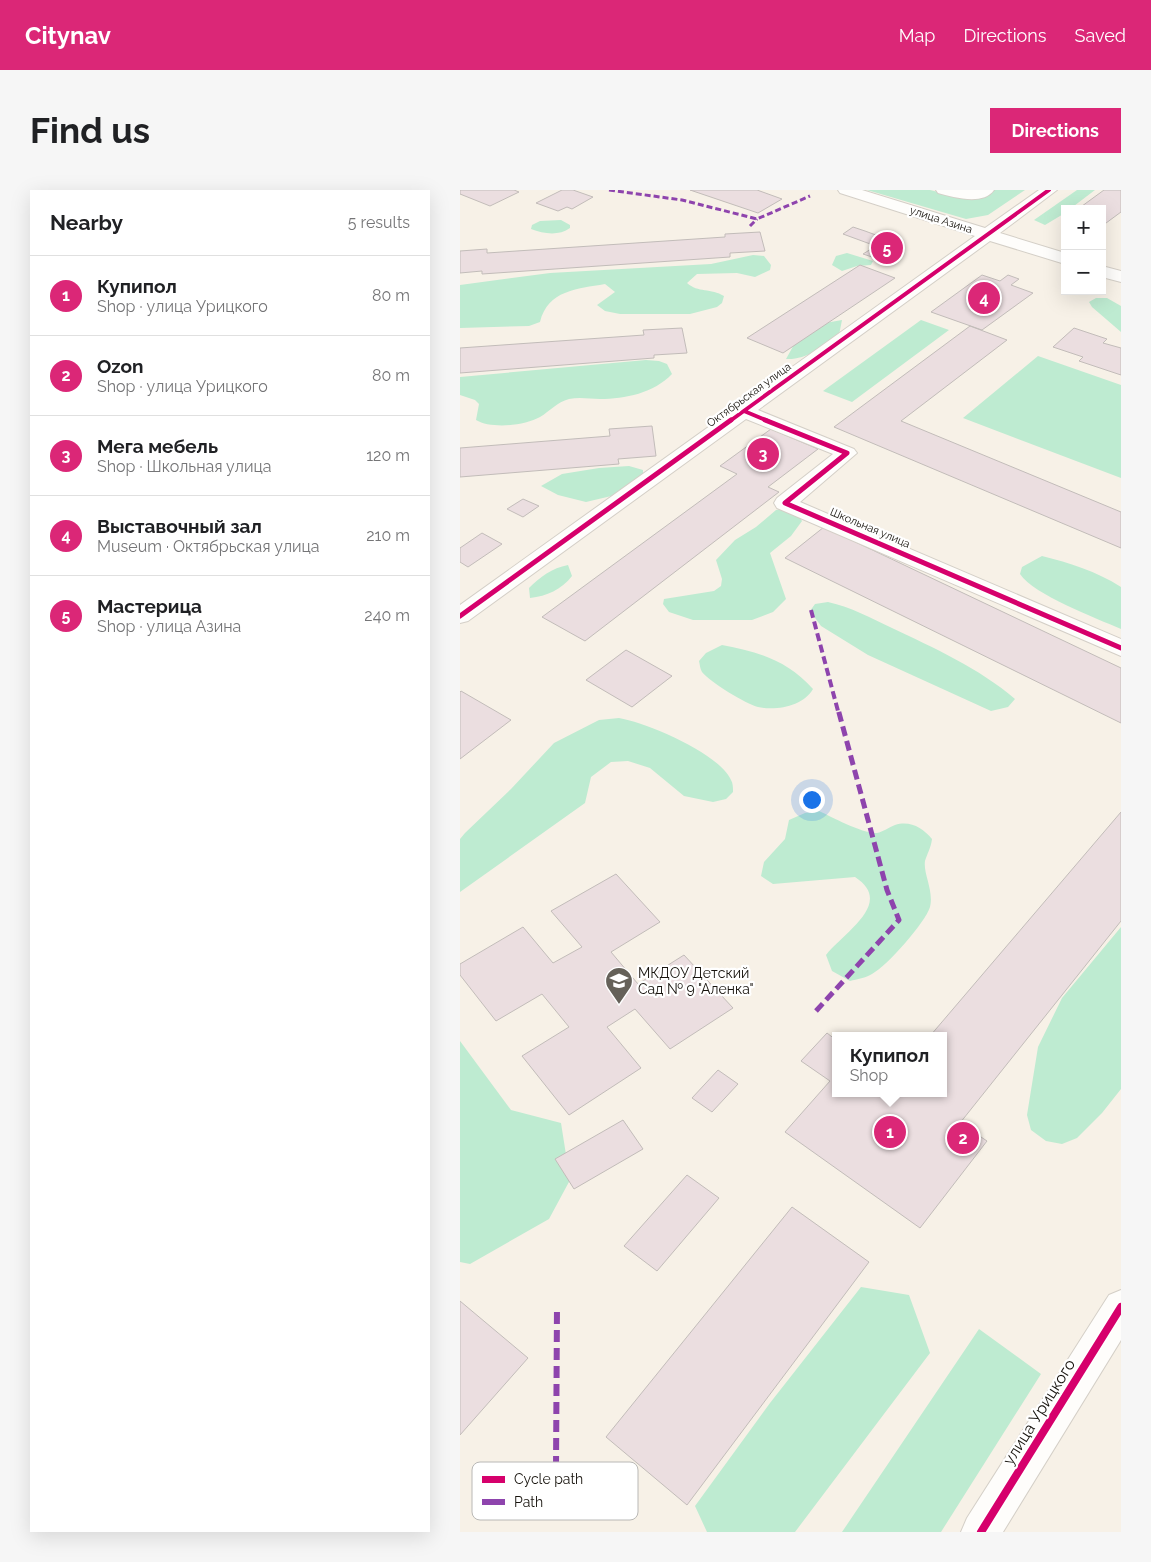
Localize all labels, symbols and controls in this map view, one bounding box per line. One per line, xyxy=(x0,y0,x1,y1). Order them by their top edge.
text: Citynav xyxy=(25,21,111,50)
text: Map xyxy=(899,25,935,46)
text: Directions xyxy=(963,25,1047,46)
text: Saved xyxy=(1075,25,1126,46)
button: Directions xyxy=(990,108,1121,153)
text: Find us xyxy=(30,110,150,151)
street label: улица Азина xyxy=(908,204,974,236)
map controls xyxy=(1061,205,1106,295)
button: + xyxy=(1061,205,1106,250)
text: Nearby xyxy=(50,210,123,235)
text: 5 results xyxy=(348,213,410,232)
pin: 5 xyxy=(871,229,903,267)
button: − xyxy=(1061,250,1106,295)
text: Купипол xyxy=(97,275,177,297)
pin: 4 xyxy=(968,279,1000,317)
text: 1 xyxy=(62,286,70,305)
text: 80 m xyxy=(372,286,410,305)
text: Shop · улица Урицкого xyxy=(97,297,268,316)
text: Ozon xyxy=(97,355,144,377)
street label: Октябрьская улица xyxy=(704,360,794,430)
text: 2 xyxy=(61,366,71,385)
text: 80 m xyxy=(372,366,410,385)
text: Shop · улица Урицкого xyxy=(97,377,268,396)
text: Мега мебель xyxy=(97,435,218,457)
pin: 3 xyxy=(747,435,779,473)
text: 3 xyxy=(62,446,70,465)
text: 120 m xyxy=(366,446,410,465)
text: Shop · Школьная улица xyxy=(97,457,271,476)
street label: Школьная улица xyxy=(828,505,912,551)
text: Выставочный зал xyxy=(97,515,262,537)
text: 4 xyxy=(61,526,71,545)
text: 210 m xyxy=(366,526,410,545)
text: Museum · Октябрьская улица xyxy=(97,537,320,556)
text: Мастерица xyxy=(97,595,202,617)
text: 5 xyxy=(62,606,70,625)
text: 240 m xyxy=(364,606,410,625)
text: Shop · улица Азина xyxy=(97,617,241,636)
your location xyxy=(799,787,825,813)
place label: МКДОУ Детский Сад № 9 "Аленка" xyxy=(638,965,754,997)
school or university icon: МКДОУ Детский Сад № 9 "Аленка" xyxy=(604,966,634,1005)
popup xyxy=(832,1032,947,1097)
text: Купипол xyxy=(850,1044,929,1066)
text: Shop xyxy=(850,1066,888,1085)
pin: 1 xyxy=(874,1113,906,1151)
pin: 2 xyxy=(947,1119,979,1157)
street label: улица Урицкого xyxy=(999,1356,1079,1468)
legend xyxy=(472,1462,638,1520)
text: Cycle path xyxy=(514,1471,583,1487)
text: Path xyxy=(514,1494,543,1510)

